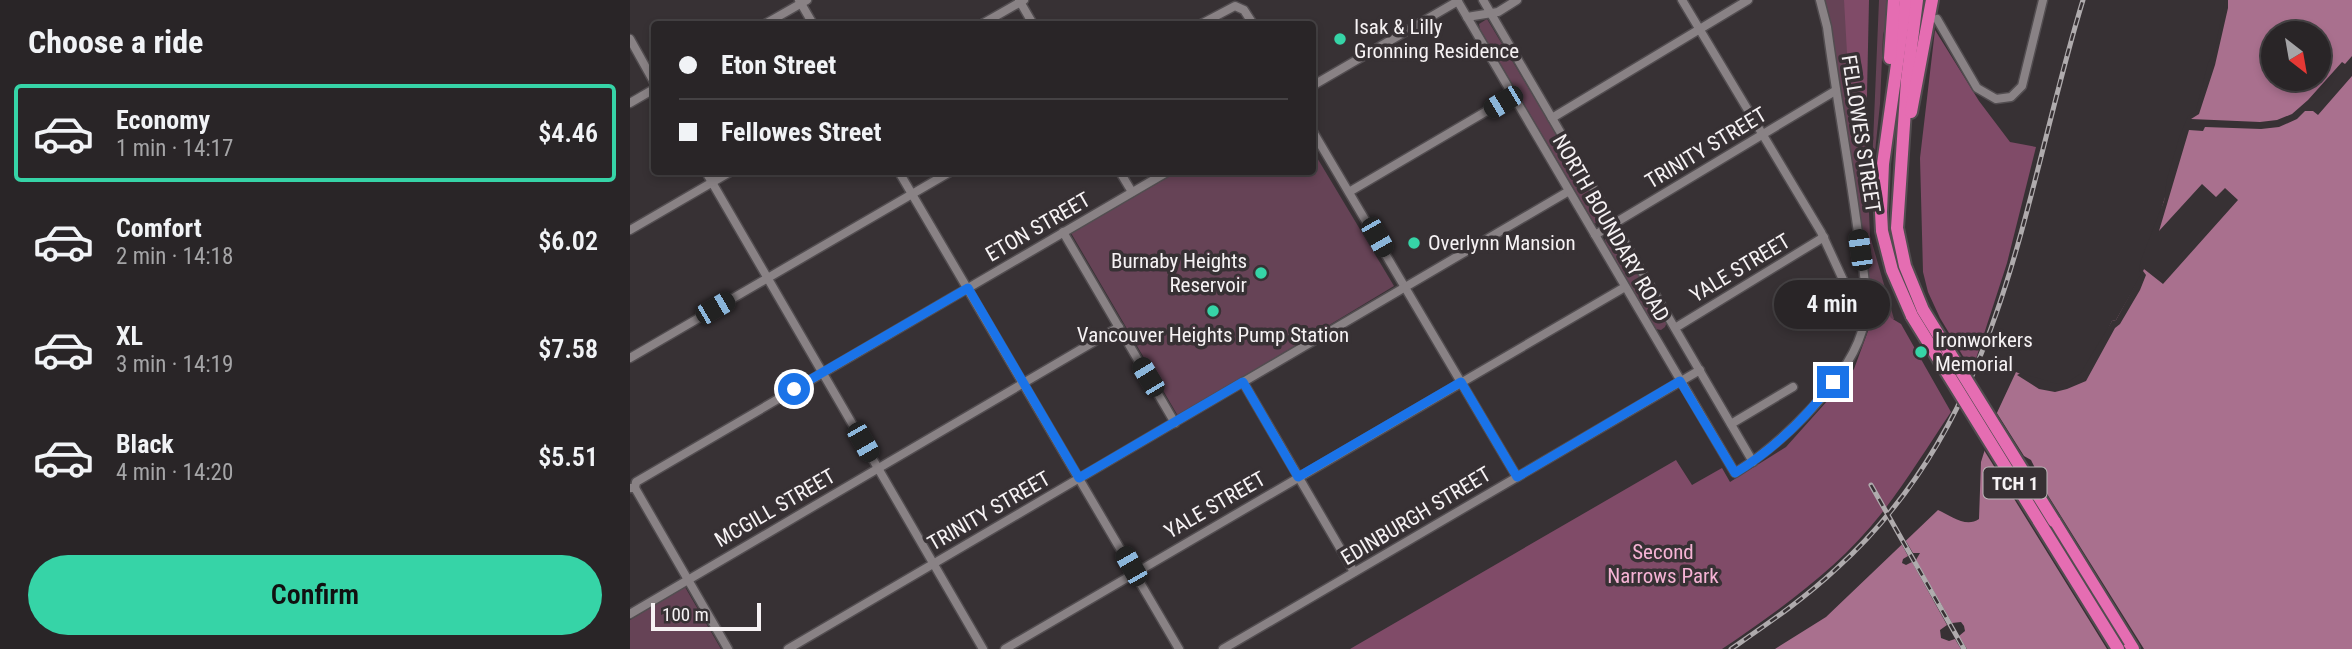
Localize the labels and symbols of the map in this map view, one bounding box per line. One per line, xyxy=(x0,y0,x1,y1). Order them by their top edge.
place label: Isak & Lilly Gronning Residence xyxy=(1354,15,1519,63)
north arrow xyxy=(2261,21,2331,91)
marker: Isak & Lilly Gronning Residence xyxy=(1332,31,1348,47)
street label: FELLOWES STREET xyxy=(1837,53,1885,215)
car xyxy=(1480,82,1527,122)
street label: TRINITY STREET xyxy=(1641,102,1771,194)
street label: NORTH BOUNDARY ROAD xyxy=(1548,130,1674,326)
street label: ETON STREET xyxy=(981,187,1095,267)
car xyxy=(1358,214,1397,260)
car xyxy=(1847,228,1874,272)
street label: YALE STREET xyxy=(1686,229,1794,307)
place label: Overlynn Mansion xyxy=(1428,231,1576,255)
marker: Overlynn Mansion xyxy=(1406,235,1422,251)
place label: Burnaby Heights Reservoir xyxy=(1111,249,1247,297)
marker: Burnaby Heights Reservoir xyxy=(1253,265,1269,281)
callout: 4 min xyxy=(1775,280,1891,330)
car xyxy=(692,288,739,328)
marker: Vancouver Heights Pump Station xyxy=(1205,303,1221,319)
place label: Vancouver Heights Pump Station xyxy=(1077,323,1349,347)
place label: Ironworkers Memorial xyxy=(1935,328,2033,376)
marker: Ironworkers Memorial xyxy=(1913,344,1929,360)
car xyxy=(1129,354,1168,400)
route end xyxy=(1817,366,1849,398)
route start xyxy=(778,373,810,405)
car xyxy=(844,419,883,465)
street label: EDINBURGH STREET xyxy=(1337,462,1495,570)
street label: MCGILL STREET xyxy=(710,464,840,552)
street label: TRINITY STREET xyxy=(924,466,1054,556)
street label: YALE STREET xyxy=(1160,466,1270,543)
road number: TCH 1 xyxy=(1984,468,2046,498)
park label: Second Narrows Park xyxy=(1607,540,1719,588)
car xyxy=(1112,543,1151,589)
scale bar xyxy=(651,600,761,632)

